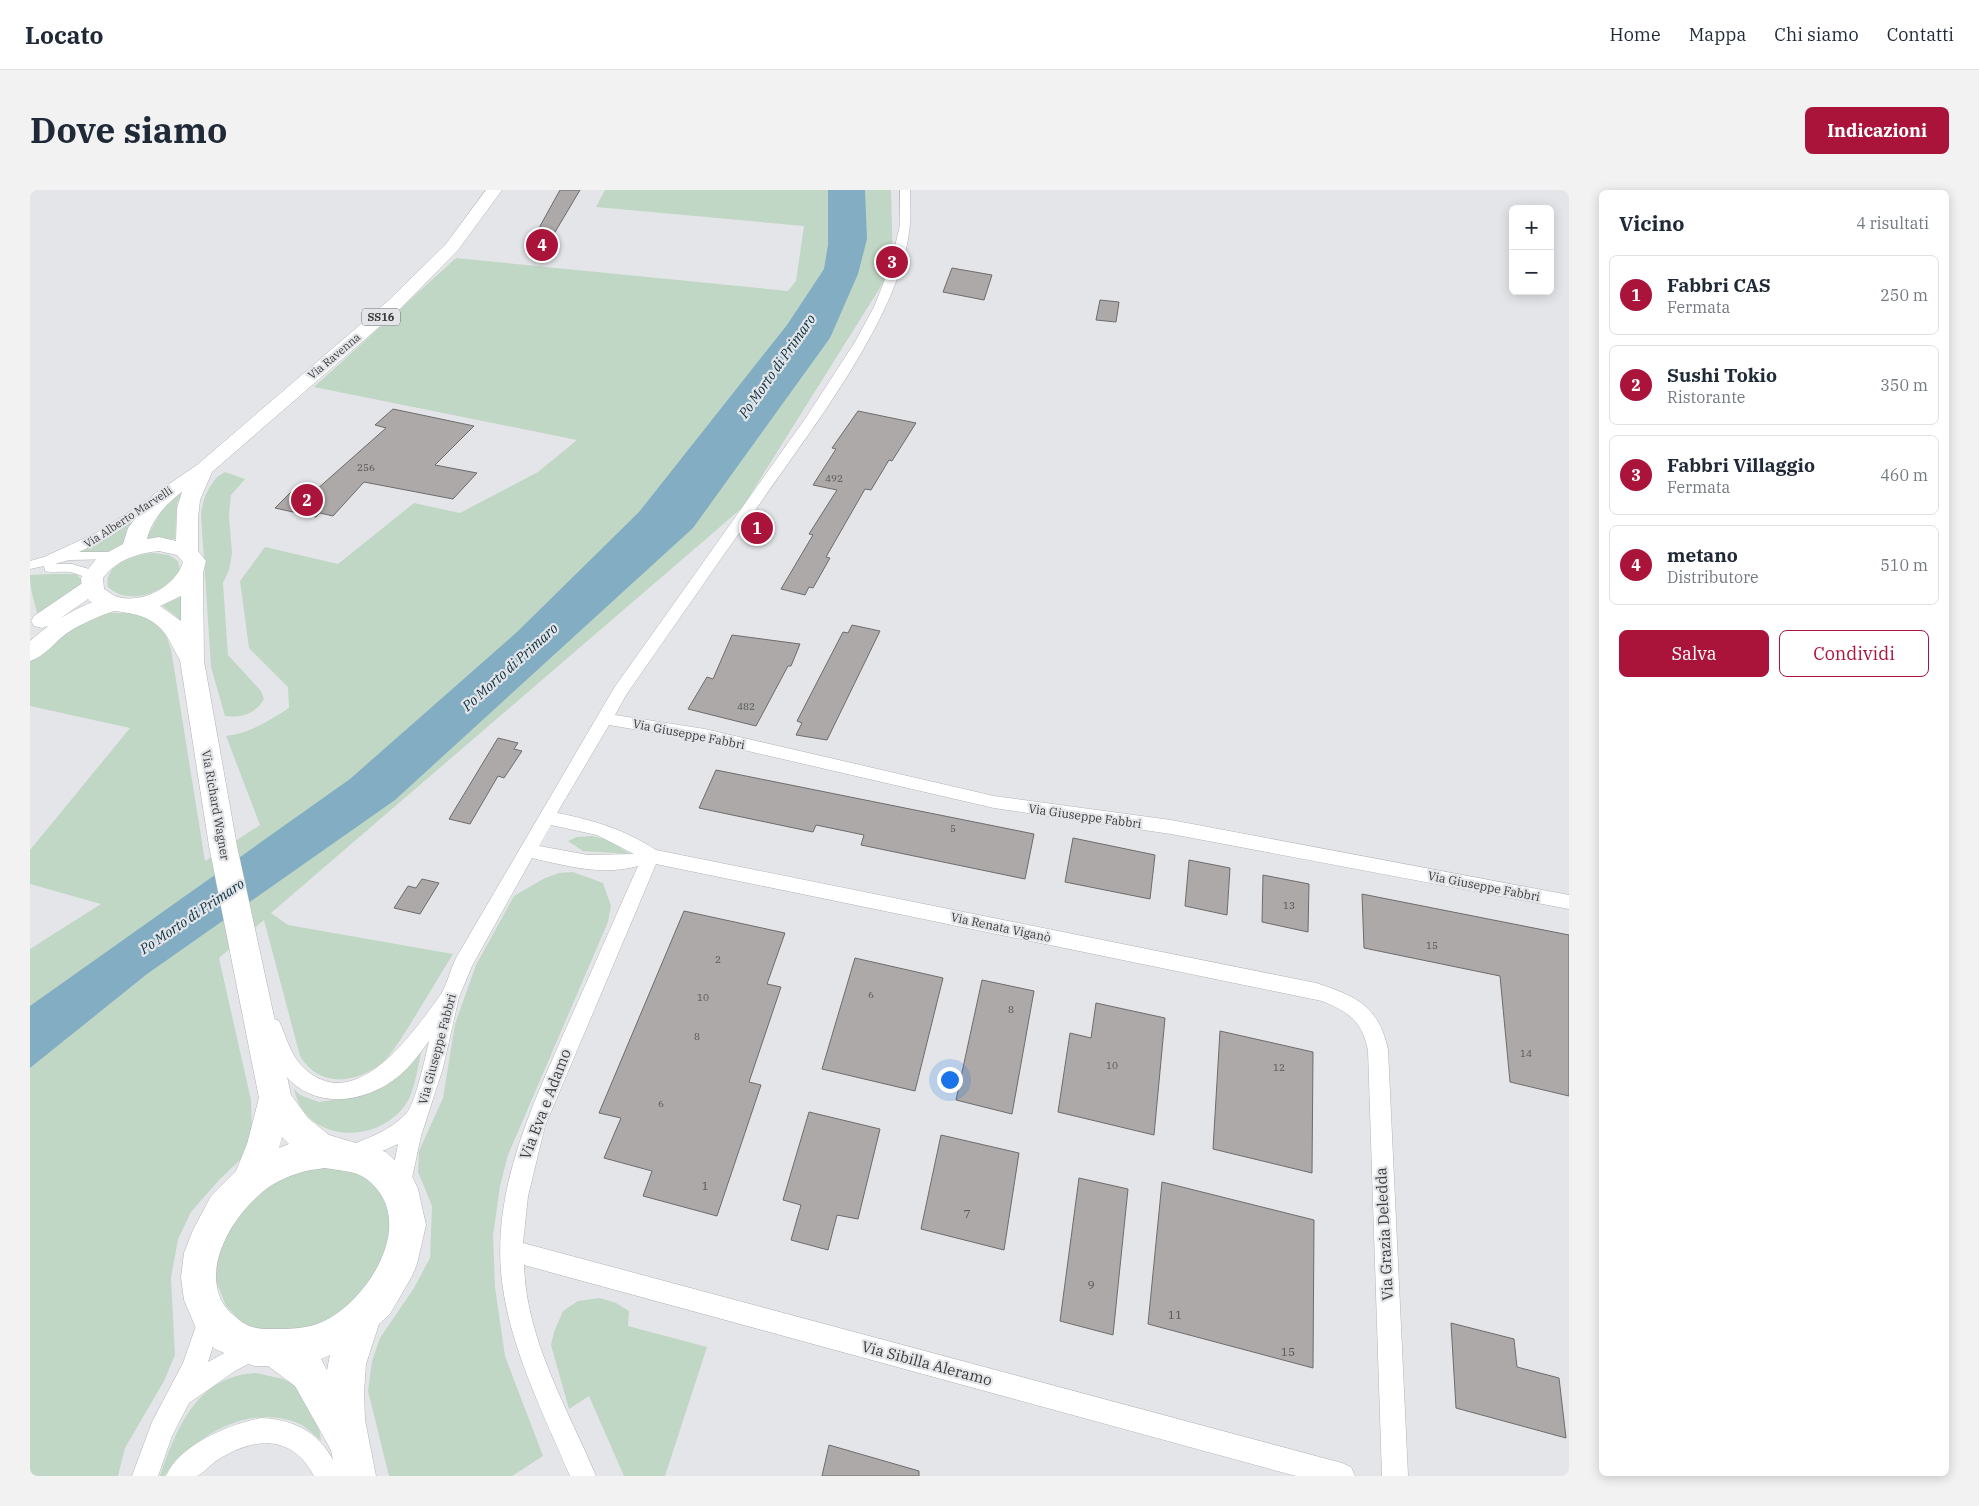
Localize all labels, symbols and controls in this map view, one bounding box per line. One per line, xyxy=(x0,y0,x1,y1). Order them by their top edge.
text: Locato xyxy=(25,19,103,51)
text: Home xyxy=(1610,23,1661,46)
text: Mappa xyxy=(1689,23,1746,46)
text: Chi siamo xyxy=(1774,23,1859,46)
text: Contatti xyxy=(1887,23,1954,46)
text: Dove siamo xyxy=(30,107,227,153)
button: Indicazioni xyxy=(1805,107,1949,154)
map controls xyxy=(1509,205,1554,295)
button: + xyxy=(1509,205,1554,250)
text: Vicino xyxy=(1619,209,1685,237)
text: 4 risultati xyxy=(1856,213,1929,233)
pin: 4 xyxy=(526,226,558,264)
pin: 3 xyxy=(876,243,908,281)
button: − xyxy=(1509,250,1554,295)
text: Fabbri CAS xyxy=(1667,273,1771,297)
text: 1 xyxy=(1631,285,1641,305)
text: 250 m xyxy=(1880,285,1928,305)
text: Fermata xyxy=(1667,297,1730,317)
road number: SS16 xyxy=(362,308,400,326)
water label: Po Morto di Primaro xyxy=(734,311,820,422)
street label: Via Ravenna xyxy=(305,330,363,382)
text: Sushi Tokio xyxy=(1667,363,1777,387)
text: 2 xyxy=(1631,375,1641,395)
text: 350 m xyxy=(1880,375,1928,395)
text: Ristorante xyxy=(1667,387,1745,407)
text: Fabbri Villaggio xyxy=(1667,453,1815,477)
house number: 256 xyxy=(357,461,375,474)
text: 3 xyxy=(1631,465,1641,485)
text: 460 m xyxy=(1880,465,1928,485)
house number: 492 xyxy=(825,472,843,485)
text: Fermata xyxy=(1667,477,1730,497)
pin: 2 xyxy=(291,481,323,519)
street label: Via Alberto Marvelli xyxy=(81,483,175,551)
pin: 1 xyxy=(741,509,773,547)
text: metano xyxy=(1667,543,1738,567)
text: 4 xyxy=(1631,555,1641,575)
text: 510 m xyxy=(1880,555,1928,575)
text: Distributore xyxy=(1667,567,1759,587)
water label: Po Morto di Primaro xyxy=(458,619,562,715)
button: Salva xyxy=(1619,630,1769,677)
button: Condividi xyxy=(1779,630,1929,677)
house number: 482 xyxy=(737,700,755,713)
street label: Via Giuseppe Fabbri xyxy=(632,716,747,752)
street label: Via Richard Wagner xyxy=(199,749,233,862)
street label: Via Giuseppe Fabbri xyxy=(1028,801,1143,831)
house number: 5 xyxy=(950,822,956,835)
street label: Via Giuseppe Fabbri xyxy=(1427,868,1542,904)
water label: Po Morto di Primaro xyxy=(135,874,248,958)
house number: 13 xyxy=(1283,899,1295,912)
street label: Via Renata Viganò xyxy=(950,909,1053,945)
house number: 15 xyxy=(1426,939,1438,952)
house number: 2 xyxy=(715,953,721,966)
house number: 6 xyxy=(868,988,874,1001)
house number: 10 xyxy=(697,991,709,1004)
street label: Via Giuseppe Fabbri xyxy=(415,992,459,1106)
house number: 8 xyxy=(1008,1003,1014,1016)
house number: 8 xyxy=(694,1030,700,1043)
street label: Via Eva e Adamo xyxy=(515,1046,575,1162)
house number: 14 xyxy=(1520,1047,1532,1060)
house number: 10 xyxy=(1106,1059,1118,1072)
house number: 12 xyxy=(1273,1061,1285,1074)
your location xyxy=(937,1067,963,1093)
house number: 6 xyxy=(658,1097,664,1110)
street label: Via Grazia Deledda xyxy=(1371,1167,1397,1301)
house number: 1 xyxy=(701,1178,709,1193)
house number: 7 xyxy=(963,1206,971,1221)
house number: 9 xyxy=(1087,1277,1095,1292)
house number: 11 xyxy=(1168,1307,1182,1322)
street label: Via Sibilla Aleramo xyxy=(860,1336,994,1390)
house number: 15 xyxy=(1281,1344,1295,1359)

